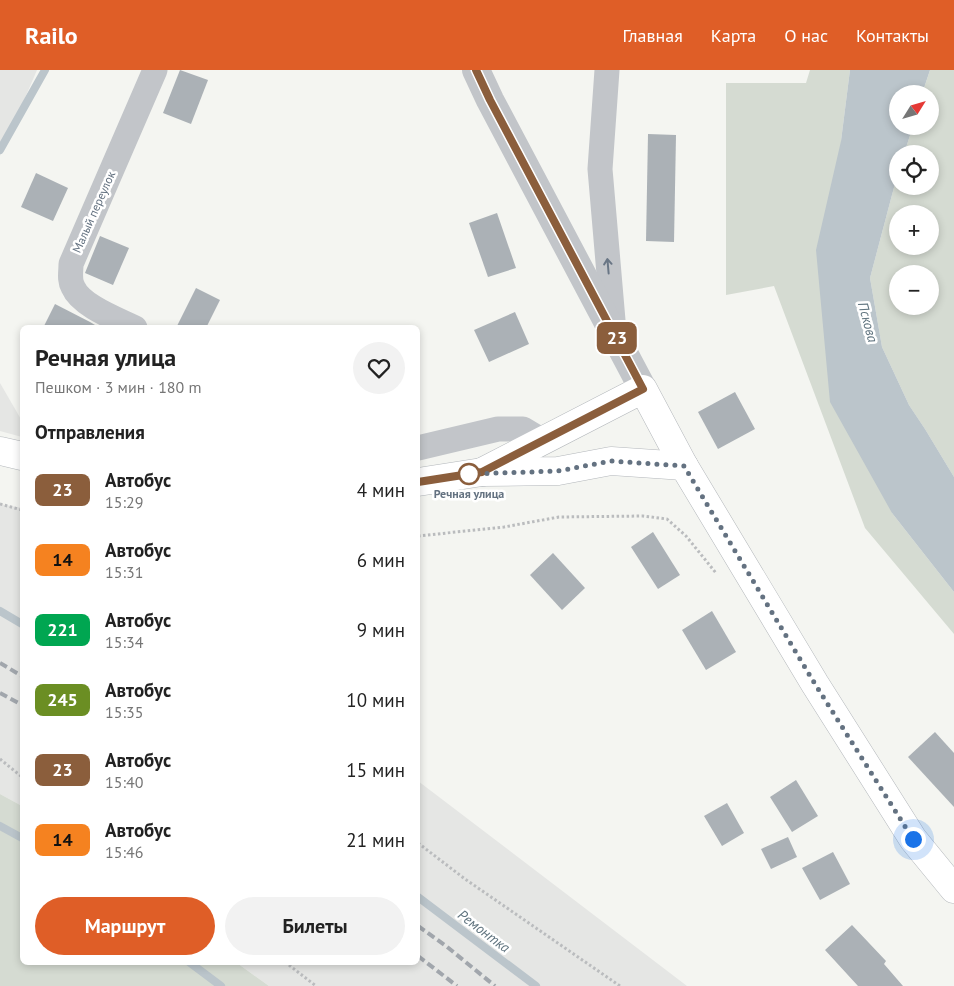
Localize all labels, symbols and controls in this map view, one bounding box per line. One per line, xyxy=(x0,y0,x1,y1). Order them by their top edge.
text: Railo xyxy=(25,20,78,51)
text: Главная xyxy=(622,24,683,47)
text: Карта xyxy=(711,24,756,47)
text: О нас xyxy=(784,24,828,47)
text: Контакты xyxy=(856,24,929,47)
north arrow xyxy=(889,85,939,135)
map controls xyxy=(889,85,939,315)
button: locate xyxy=(889,145,939,195)
street label: Малый переулок xyxy=(69,168,118,255)
button: + xyxy=(889,205,939,255)
one-way arrow xyxy=(603,258,612,274)
button: − xyxy=(889,265,939,315)
water label: Пскова xyxy=(854,300,882,344)
line badge: 23 xyxy=(594,322,640,354)
text: 23 xyxy=(607,326,627,349)
text: Речная улица xyxy=(35,342,176,373)
button: heart xyxy=(353,342,405,394)
text: Пешком · 3 мин · 180 m xyxy=(35,377,202,397)
text: Отправления xyxy=(35,420,145,444)
marker: Речная улица xyxy=(458,463,480,485)
text: Автобус xyxy=(105,468,171,492)
text: 23 xyxy=(52,478,73,501)
text: 4 мин xyxy=(357,478,405,502)
place label: Речная улица xyxy=(434,486,504,501)
text: 15:29 xyxy=(105,492,143,512)
text: Автобус xyxy=(105,538,171,562)
text: 14 xyxy=(52,548,73,571)
text: 6 мин xyxy=(357,548,405,572)
text: 15:31 xyxy=(105,562,143,582)
text: Автобус xyxy=(105,608,171,632)
text: 221 xyxy=(47,618,78,641)
text: 9 мин xyxy=(357,618,405,642)
text: 15:34 xyxy=(105,632,143,652)
text: Автобус xyxy=(105,678,171,702)
text: 245 xyxy=(47,688,78,711)
text: 10 мин xyxy=(346,688,405,712)
text: 15:35 xyxy=(105,702,143,722)
text: Автобус xyxy=(105,748,171,772)
text: 23 xyxy=(52,758,73,781)
text: 15 мин xyxy=(346,758,405,782)
text: 15:40 xyxy=(105,772,143,792)
text: Автобус xyxy=(105,818,171,842)
your location xyxy=(901,827,926,852)
text: 14 xyxy=(52,828,73,851)
text: 21 мин xyxy=(346,828,405,852)
text: 15:46 xyxy=(105,842,143,862)
button: Маршрут xyxy=(35,897,215,955)
button: Билеты xyxy=(225,897,405,955)
water label: Ремонтка xyxy=(454,906,514,957)

